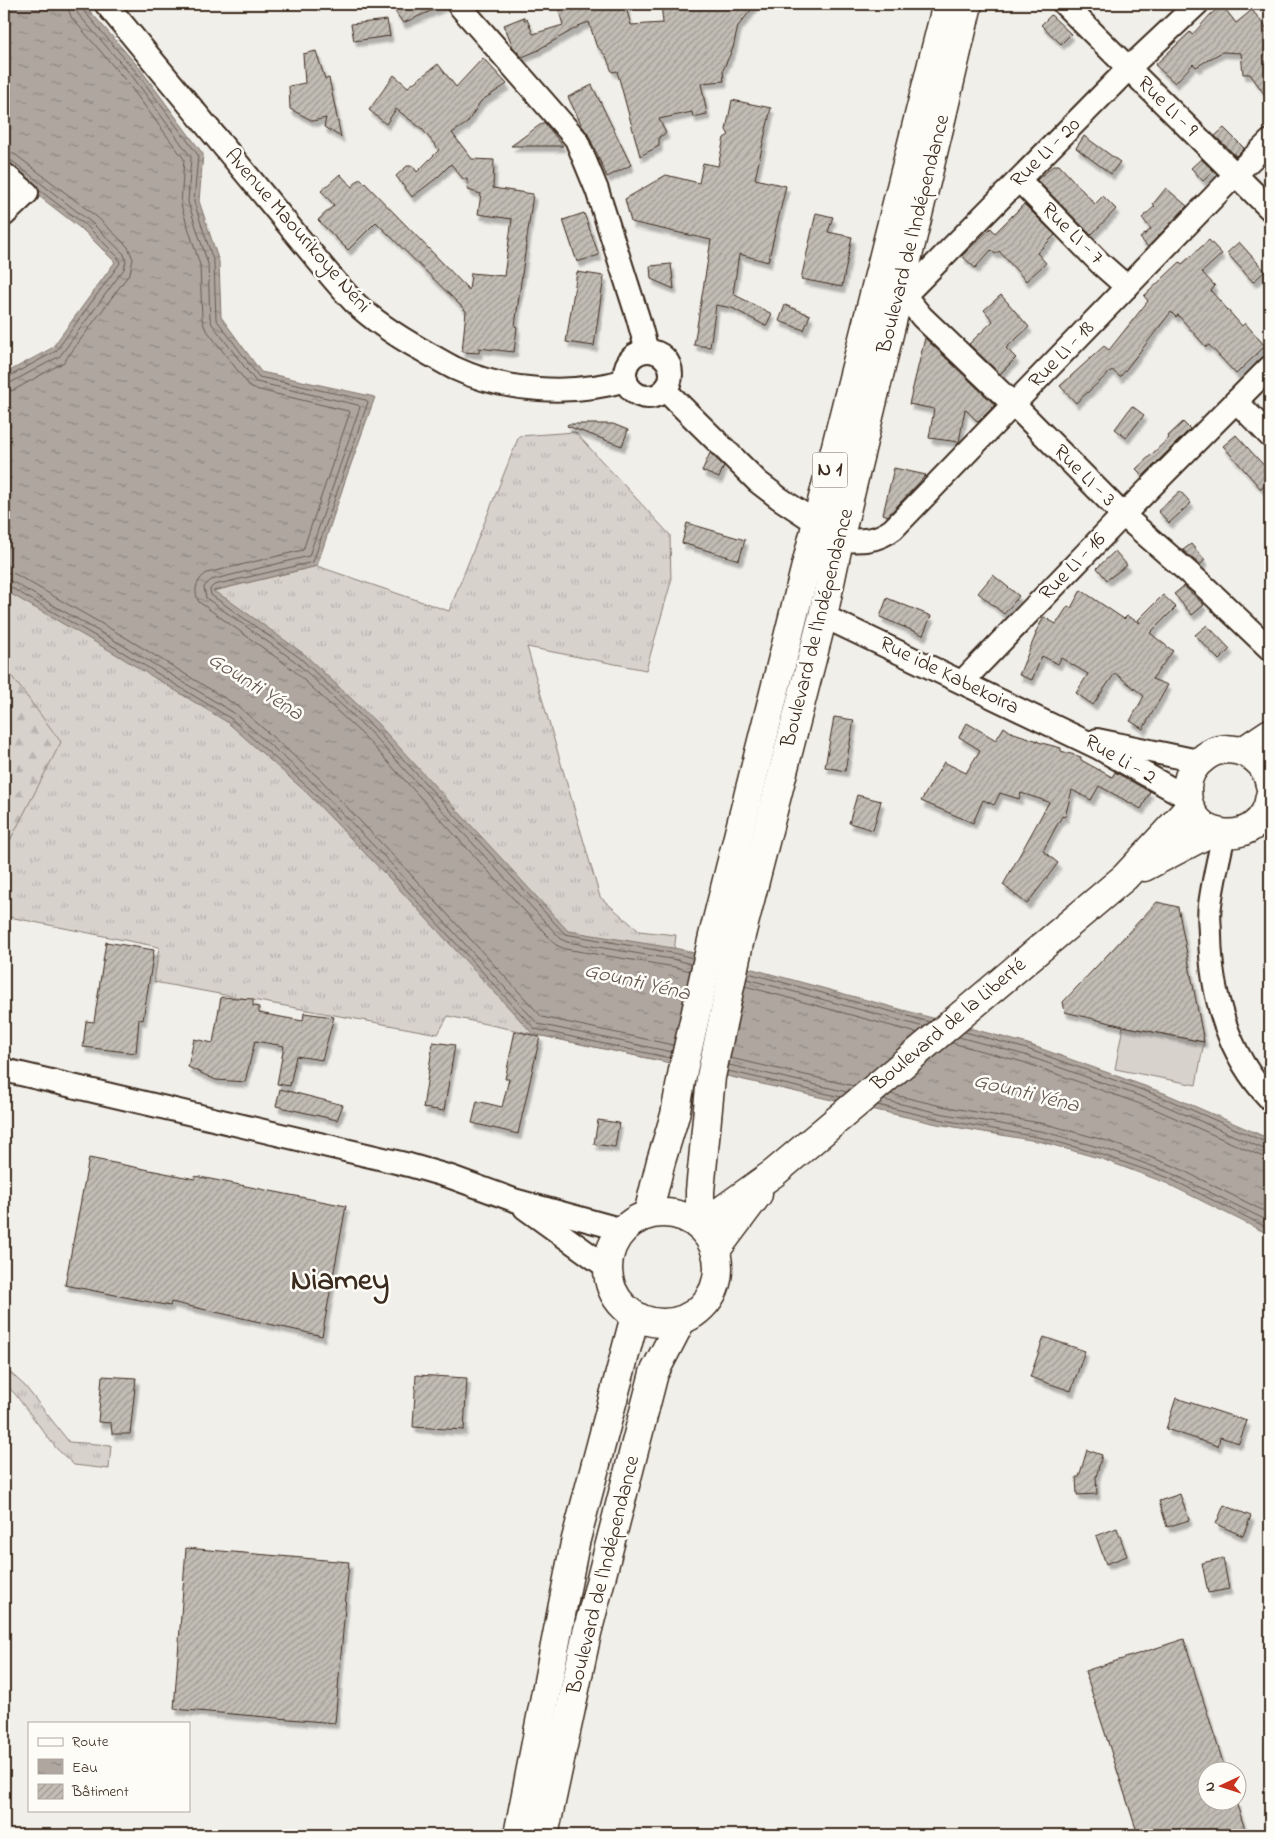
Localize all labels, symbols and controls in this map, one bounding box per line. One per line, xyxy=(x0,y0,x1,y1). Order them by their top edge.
street label: Rue LI - 9 xyxy=(1130,70,1205,145)
street label: Boulevard de l'Indépendance xyxy=(870,111,958,357)
street label: Rue LI - 20 xyxy=(1004,111,1088,195)
street label: Avenue Maourikoye Néni xyxy=(215,142,377,321)
street label: Rue LI - 7 xyxy=(1034,196,1110,272)
street label: Rue LI - 18 xyxy=(1022,314,1102,396)
street label: Rue LI - 3 xyxy=(1046,438,1122,514)
road number: N 1 xyxy=(812,452,848,488)
street label: Boulevard de l'Indépendance xyxy=(774,505,862,751)
street label: Rue LI - 16 xyxy=(1033,526,1113,608)
street label: Rue ide Kabekoira xyxy=(874,629,1024,723)
water label: Gounti Yéna xyxy=(201,644,310,730)
street label: Rue Li - 2 xyxy=(1078,727,1162,793)
street label: Boulevard de la Liberté xyxy=(864,951,1034,1100)
water label: Gounti Yéna xyxy=(581,955,694,1011)
water label: Gounti Yéna xyxy=(970,1065,1083,1123)
district label: Niamey xyxy=(291,1259,389,1304)
street label: Boulevard de l'Indépendance xyxy=(560,1452,648,1698)
legend xyxy=(28,1722,190,1812)
text: Route xyxy=(72,1731,109,1753)
text: Eau xyxy=(72,1757,98,1779)
north arrow xyxy=(1196,1762,1246,1812)
text: Bâtiment xyxy=(71,1781,129,1803)
text: N xyxy=(1200,1781,1221,1792)

